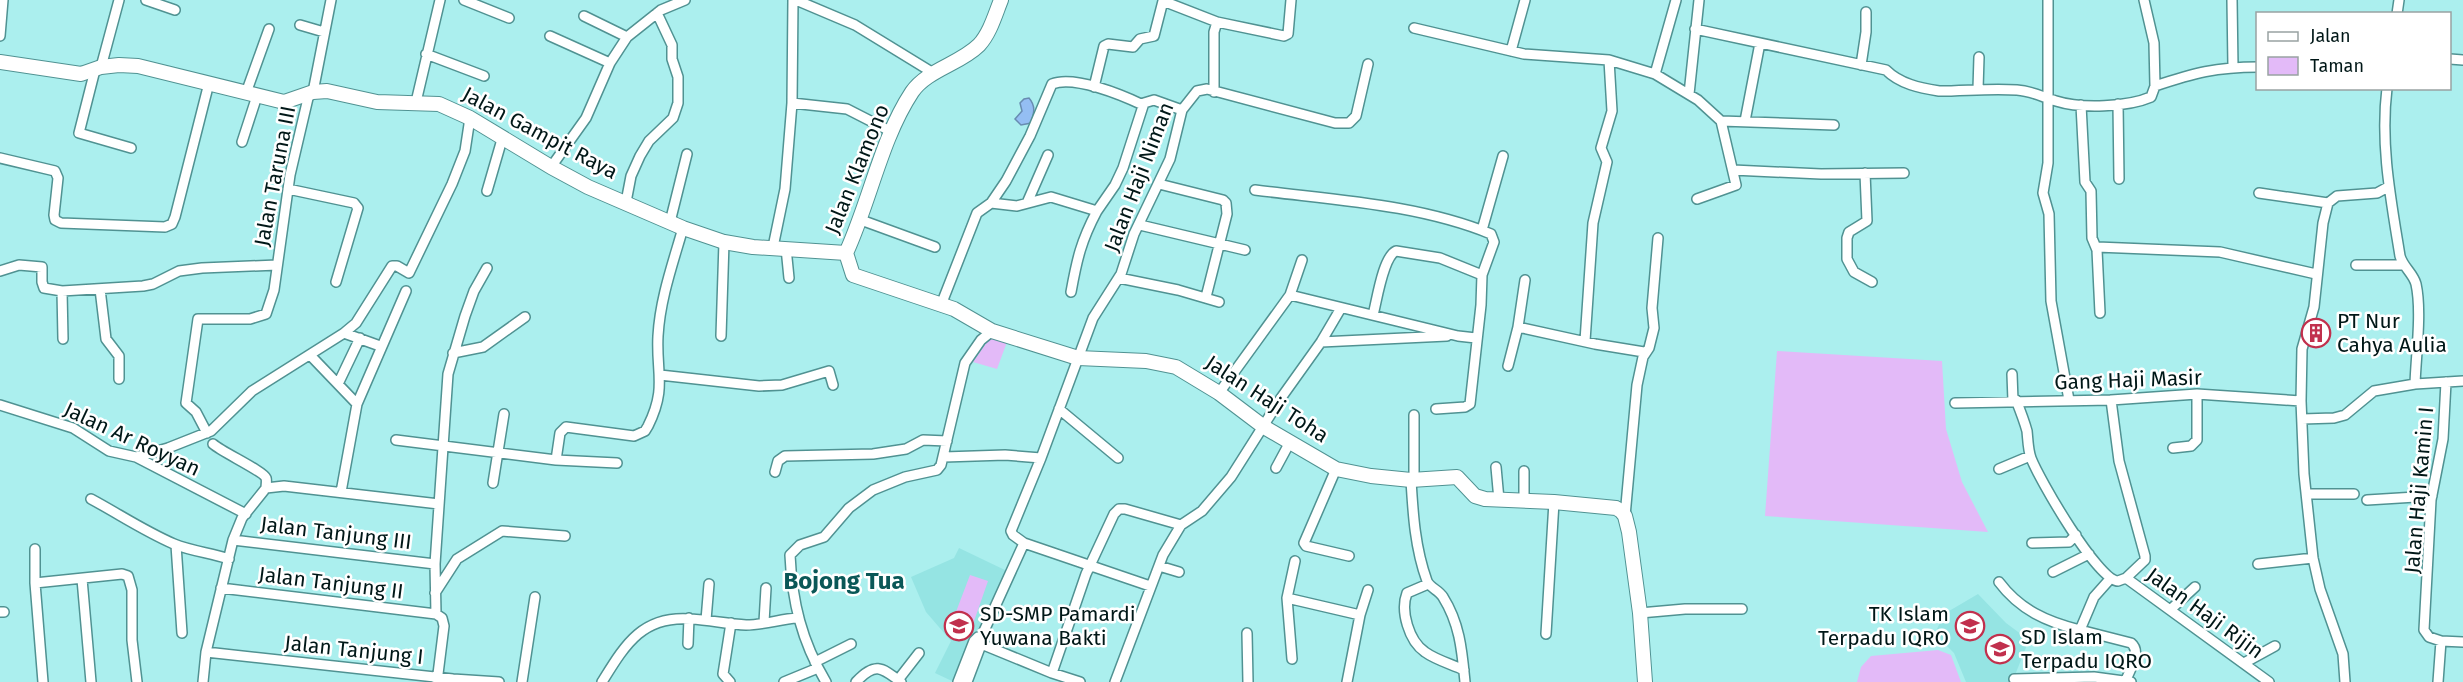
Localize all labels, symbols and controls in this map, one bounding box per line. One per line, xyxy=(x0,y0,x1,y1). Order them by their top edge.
legend xyxy=(2256,12,2451,90)
text: Jalan xyxy=(2310,25,2351,47)
text: Taman xyxy=(2310,55,2364,77)
street label: Jalan Gampit Raya xyxy=(458,81,622,185)
street label: Jalan Haji Niman xyxy=(1099,99,1179,255)
street label: Jalan Klamono xyxy=(819,100,895,238)
street label: Jalan Taruna III xyxy=(249,104,301,248)
place label: PT Nur Cahya Aulia xyxy=(2337,308,2447,358)
building icon: PT Nur Cahya Aulia xyxy=(2300,317,2332,349)
street label: Jalan Haji Toha xyxy=(1201,350,1333,448)
street label: Gang Haji Masir xyxy=(2054,364,2202,396)
street label: Jalan Ar Royyan xyxy=(60,396,204,482)
street label: Jalan Haji Kamin I xyxy=(2399,405,2439,575)
street label: Jalan Tanjung III xyxy=(259,511,413,555)
street label: Jalan Tanjung II xyxy=(257,561,405,605)
street label: Jalan Haji Rijin xyxy=(2141,562,2269,664)
district label: Bojong Tua xyxy=(783,567,905,595)
place label: SD-SMP Pamardi Yuwana Bakti xyxy=(980,601,1136,651)
place label: TK Islam Terpadu IQRO xyxy=(1818,601,1949,651)
school or university icon: SD-SMP Pamardi Yuwana Bakti xyxy=(943,610,975,642)
school or university icon: TK Islam Terpadu IQRO xyxy=(1954,610,1986,642)
place label: SD Islam Terpadu IQRO xyxy=(2021,624,2152,674)
street label: Jalan Tanjung I xyxy=(283,630,425,670)
school or university icon: SD Islam Terpadu IQRO xyxy=(1984,633,2016,665)

